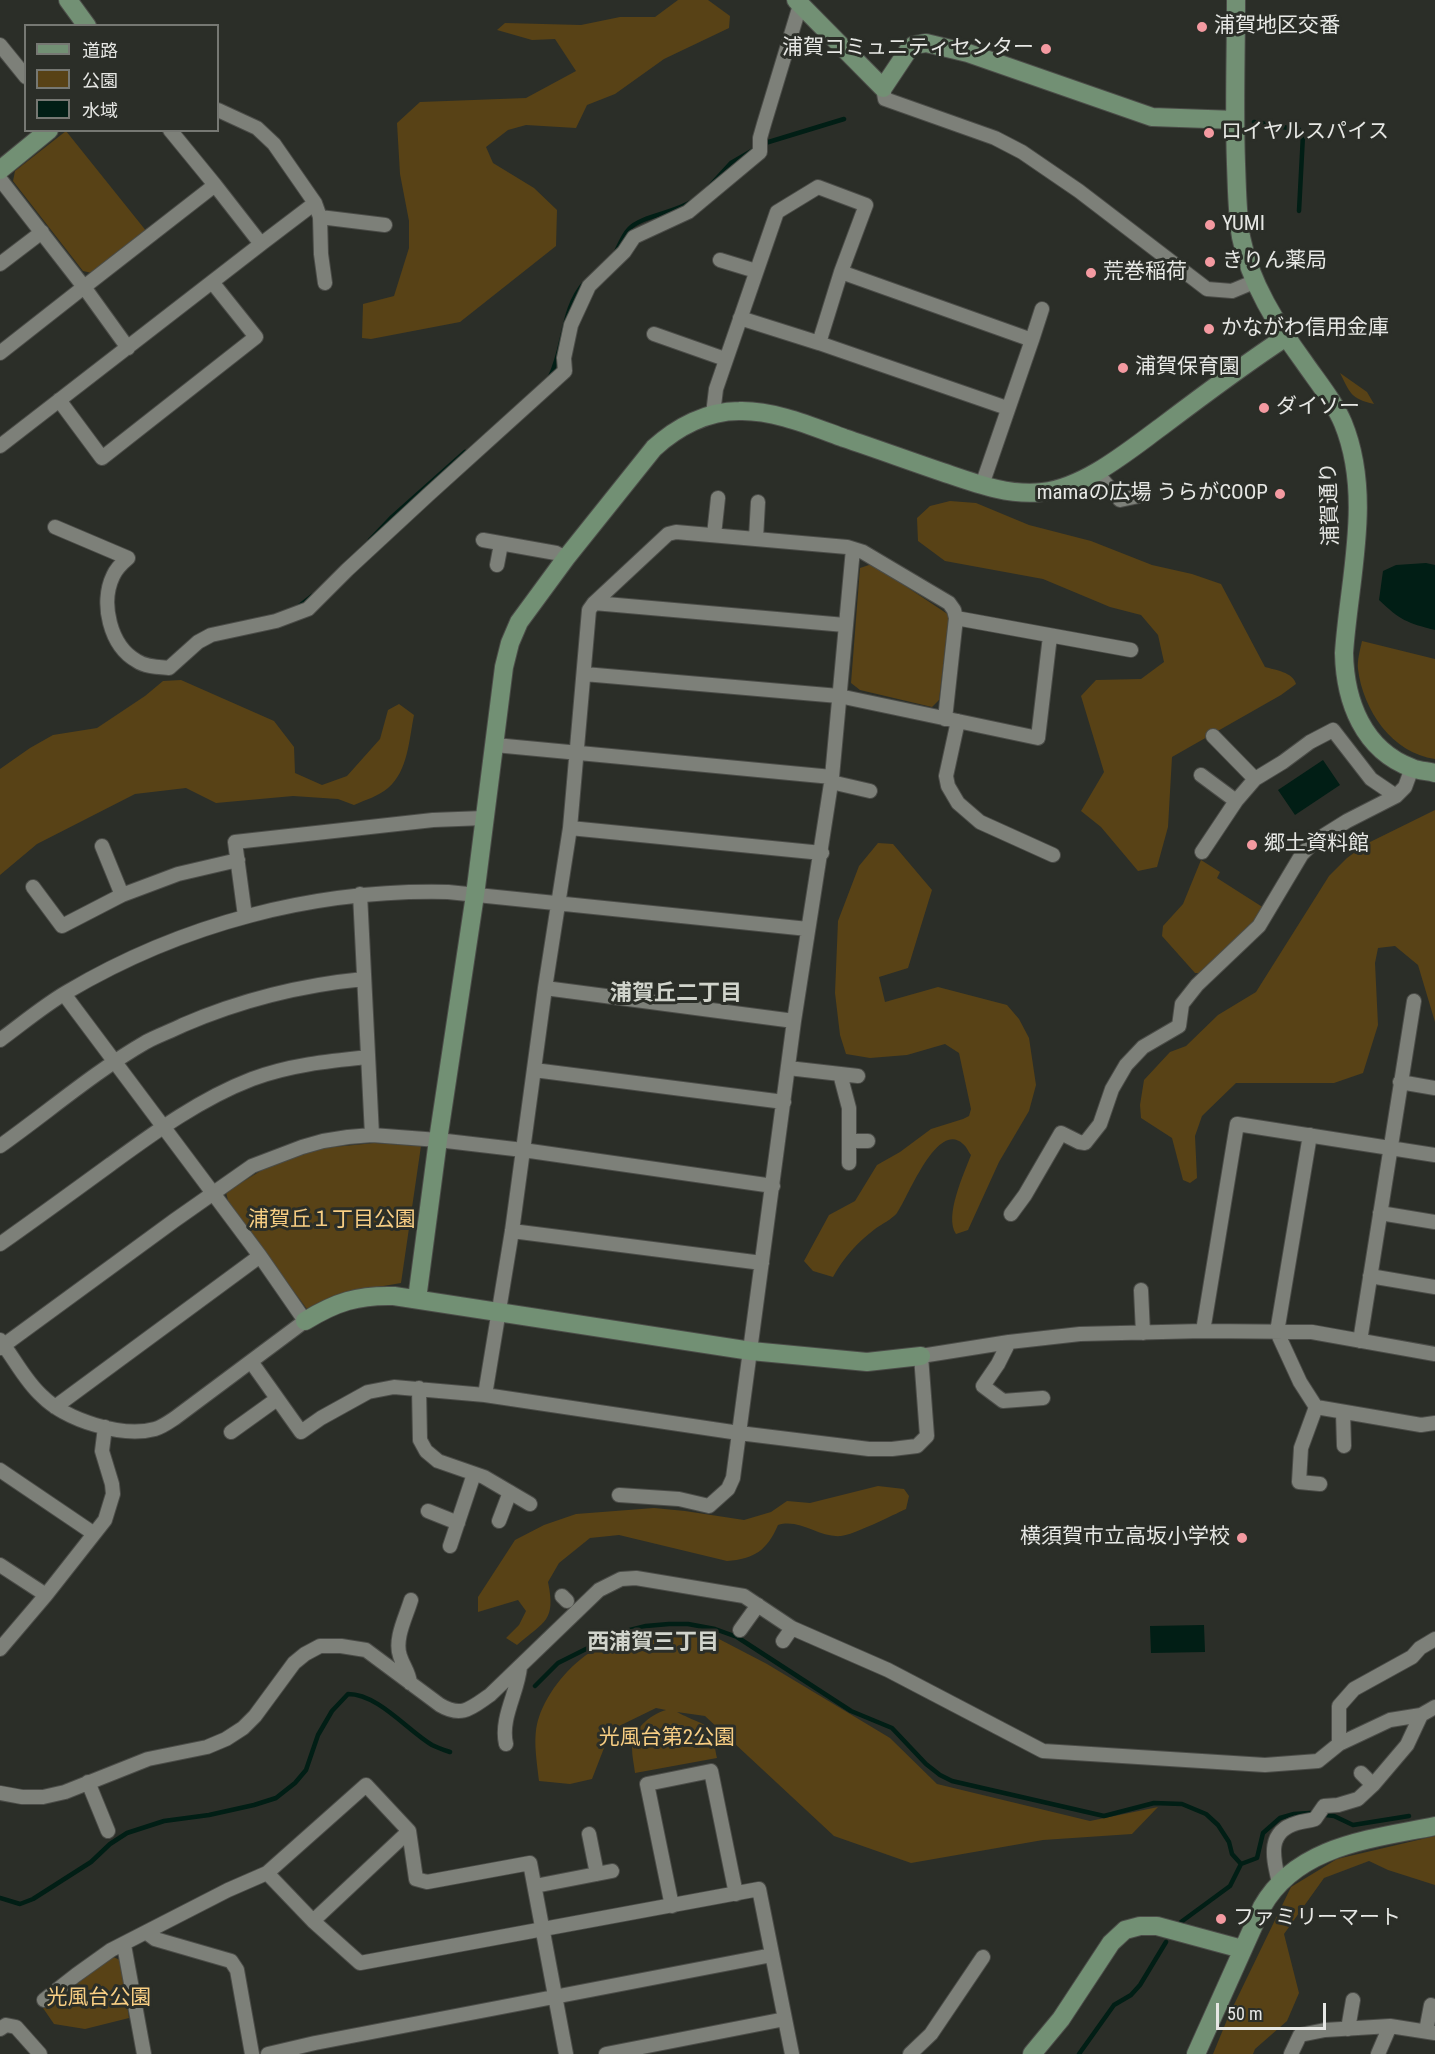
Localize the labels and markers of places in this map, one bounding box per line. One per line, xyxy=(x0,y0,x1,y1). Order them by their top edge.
place label: 浦賀地区交番 xyxy=(1214,14,1340,40)
marker: 浦賀地区交番 xyxy=(1195,20,1209,34)
place label: 浦賀コミュニティセンター xyxy=(782,36,1034,62)
marker: 浦賀コミュニティセンター xyxy=(1039,42,1053,56)
place label: ロイヤルスパイス xyxy=(1221,120,1389,146)
marker: ロイヤルスパイス xyxy=(1202,126,1216,140)
place label: YUMI xyxy=(1222,212,1265,238)
marker: YUMI xyxy=(1203,218,1217,232)
place label: きりん薬局 xyxy=(1222,249,1327,275)
marker: きりん薬局 xyxy=(1203,255,1217,269)
place label: 荒巻稲荷 xyxy=(1103,260,1187,286)
marker: 荒巻稲荷 xyxy=(1084,266,1098,280)
place label: かながわ信用金庫 xyxy=(1221,316,1389,342)
marker: かながわ信用金庫 xyxy=(1202,322,1216,336)
place label: 浦賀保育園 xyxy=(1135,355,1240,381)
marker: 浦賀保育園 xyxy=(1116,361,1130,375)
place label: ダイソー xyxy=(1276,395,1360,421)
marker: ダイソー xyxy=(1257,401,1271,415)
place label: mamaの広場 うらがCOOP xyxy=(1037,481,1268,507)
marker: mamaの広場 うらがCOOP xyxy=(1273,487,1287,501)
place label: 郷土資料館 xyxy=(1264,832,1369,858)
marker: 郷土資料館 xyxy=(1245,838,1259,852)
place label: 横須賀市立高坂小学校 xyxy=(1020,1525,1230,1551)
marker: 横須賀市立高坂小学校 xyxy=(1235,1531,1249,1545)
place label: ファミリーマート xyxy=(1233,1906,1401,1932)
marker: ファミリーマート xyxy=(1214,1912,1228,1926)

